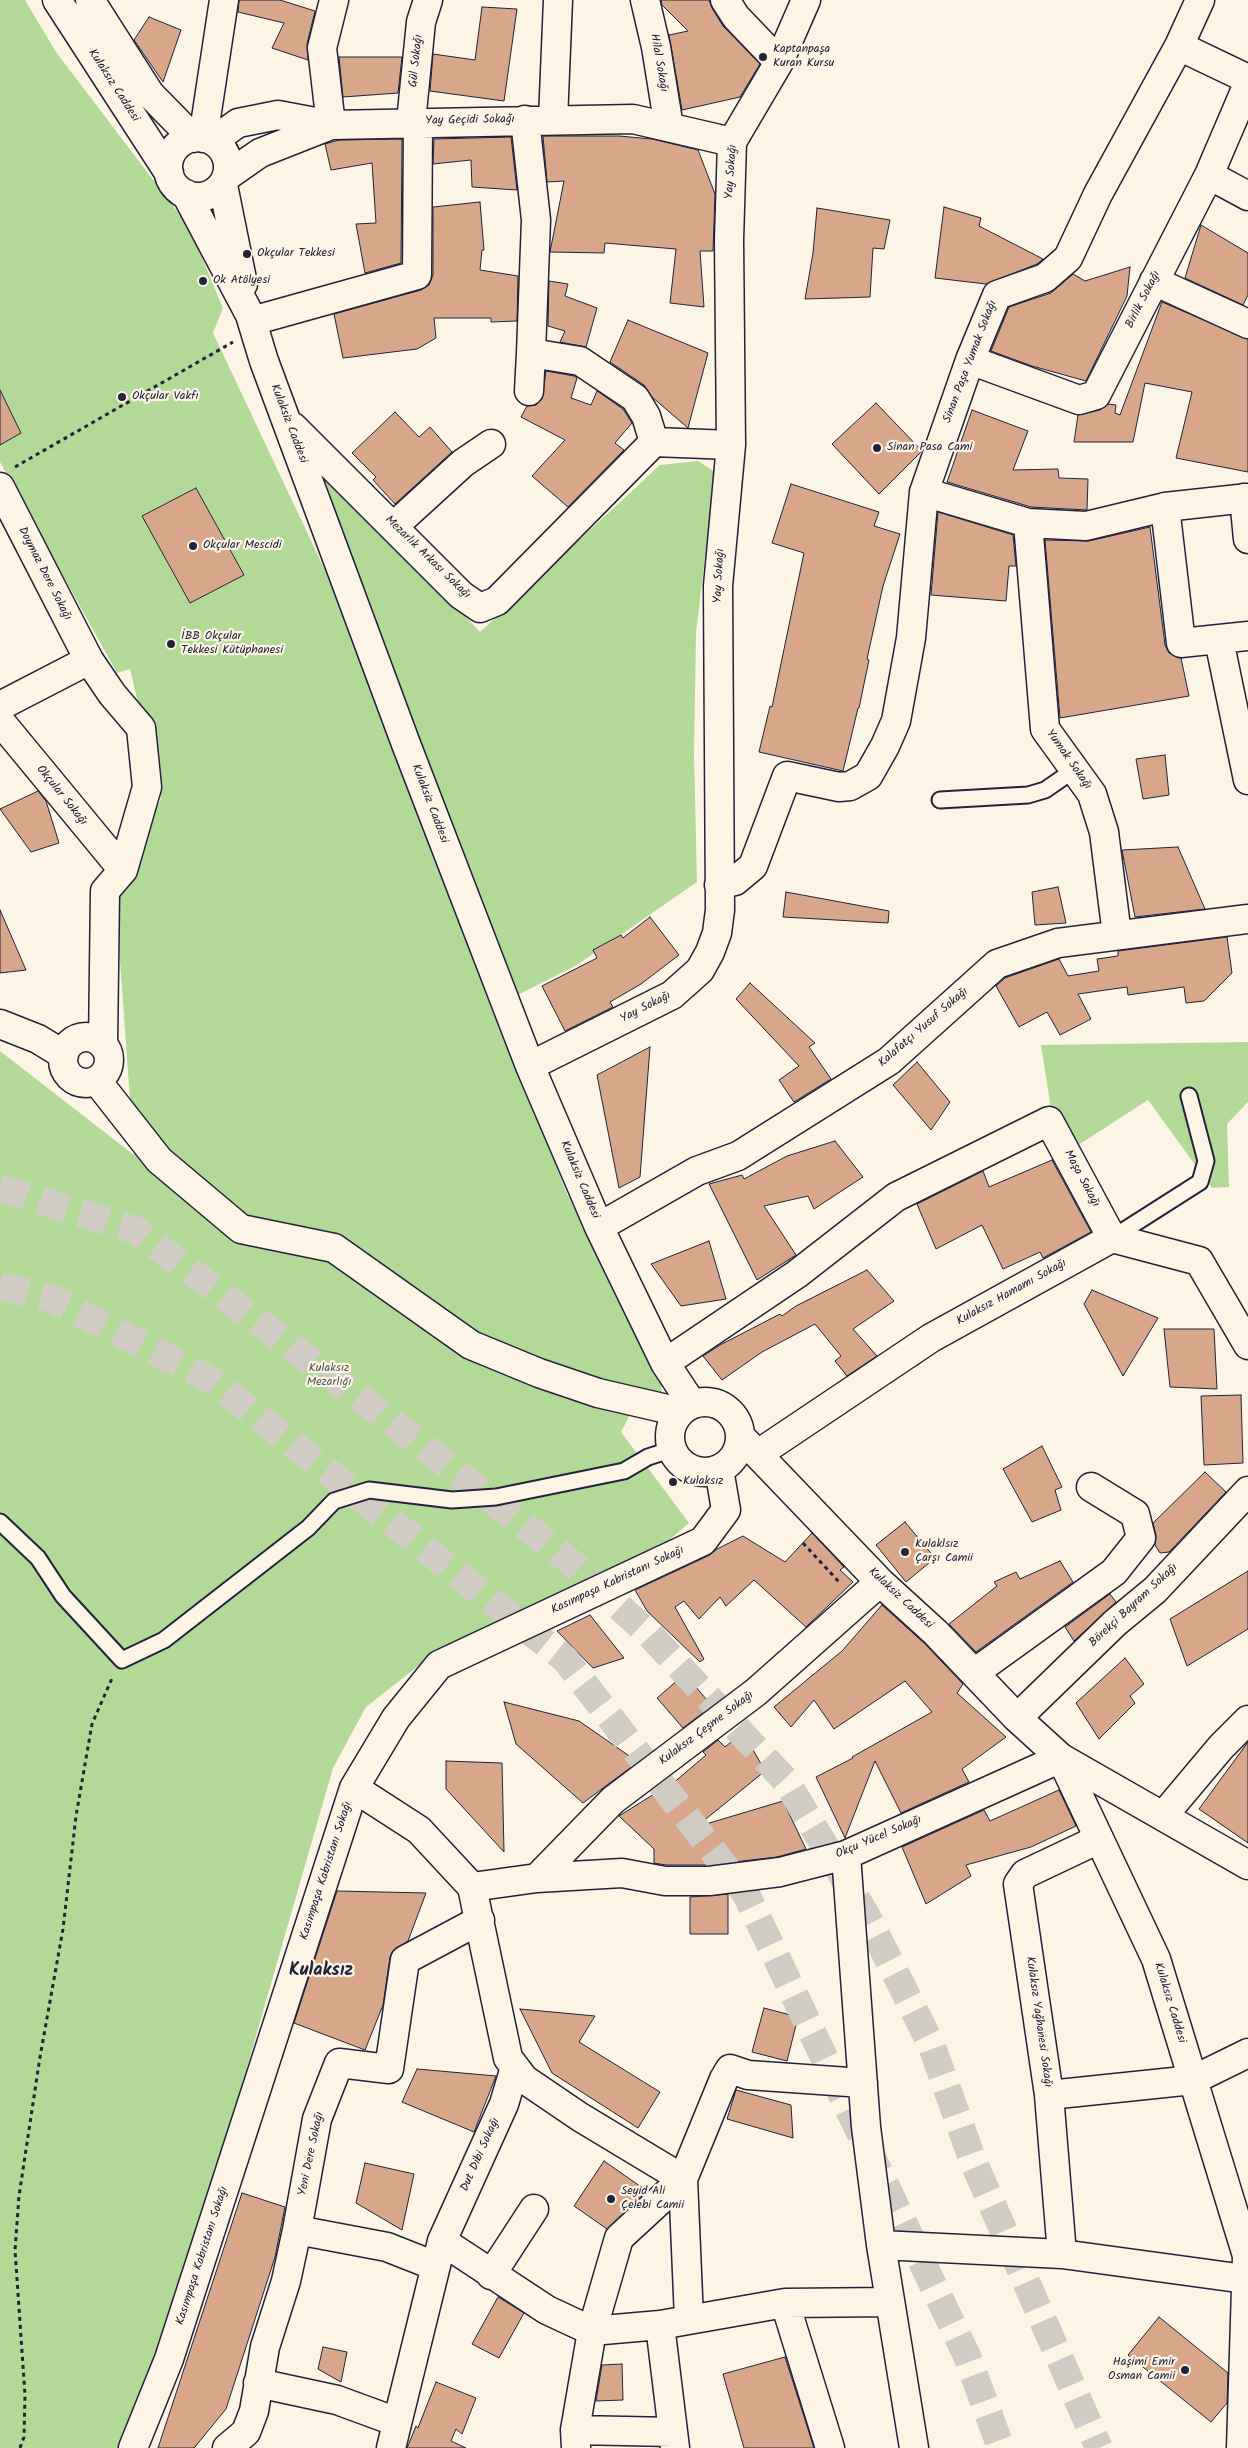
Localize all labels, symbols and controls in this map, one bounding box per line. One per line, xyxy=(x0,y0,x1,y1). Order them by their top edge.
street label: Hilal Sokağı xyxy=(646,33,670,93)
street label: Gül Sokağı xyxy=(407,34,427,88)
place label: Kaptanpaşa Kuran Kursu xyxy=(773,43,834,71)
street label: Kulaksız Caddesi xyxy=(84,47,142,125)
marker: Kaptanpaşa Kuran Kursu xyxy=(757,51,769,63)
street label: Yay Geçidi Sokağı xyxy=(425,113,515,129)
street label: Yay Sokağı xyxy=(723,144,741,200)
place label: Okçular Tekkesi xyxy=(257,247,335,261)
marker: Okçular Tekkesi xyxy=(241,248,253,260)
street label: Birlik Sokağı xyxy=(1123,269,1165,331)
place label: Ok Atölyesi xyxy=(213,274,270,288)
marker: Ok Atölyesi xyxy=(197,275,209,287)
street label: Sinan Paşa Yumak Sokağı xyxy=(941,299,1001,425)
street label: Kulaksiz Caddesi xyxy=(266,383,310,465)
place label: Okçular Vakfı xyxy=(132,390,199,404)
marker: Okçular Vakfı xyxy=(116,391,128,403)
place label: Sinan Pasa Cami xyxy=(887,441,972,455)
marker: Sinan Pasa Cami xyxy=(871,442,883,454)
street label: Mezarlık Arkası Sokağı xyxy=(381,513,473,603)
street label: Doymaz Dere Sokağı xyxy=(14,525,74,623)
place label: Okçular Mescidi xyxy=(203,539,281,553)
marker: Okçular Mescidi xyxy=(187,540,199,552)
street label: Yay Sokağı xyxy=(711,548,729,604)
place label: İBB Okçular Tekkesi Kütüphanesi xyxy=(181,630,283,658)
marker: İBB Okçular Tekkesi Kütüphanesi xyxy=(165,638,177,650)
street label: Yumak Sokağı xyxy=(1042,727,1094,793)
street label: Okçular Sokağı xyxy=(32,763,90,829)
street label: Kulaksiz Caddesi xyxy=(407,763,451,845)
street label: Kalafatçı Yusuf Sokağı xyxy=(876,985,972,1071)
street label: Yay Sokağı xyxy=(618,989,674,1027)
street label: Kulaksiz Caddesi xyxy=(556,1139,602,1221)
street label: Maşa Sokağı xyxy=(1060,1148,1102,1210)
street label: Kulaksız Hamamı Sokağı xyxy=(954,1257,1070,1329)
park label: Kulaksız Mezarlığı xyxy=(307,1362,351,1390)
place label: Kulaksız xyxy=(683,1475,724,1489)
marker: Kulaksız xyxy=(667,1476,679,1488)
place label: Kulaklsız Çarşı Camii xyxy=(915,1538,973,1566)
street label: Kasımpaşa Kabristanı Sokağı xyxy=(549,1544,687,1618)
marker: Kulaklsız Çarşı Camii xyxy=(899,1546,911,1558)
street label: Börekçi Bayram Sokağı xyxy=(1087,1561,1181,1651)
street label: Kulaksiz Caddesi xyxy=(865,1565,935,1633)
street label: Kulaksız Çeşme Sokağı xyxy=(657,1689,757,1769)
street label: Kasımpaşa Kabristanı Sokağı xyxy=(298,1800,356,1942)
street label: Okçu Yücel Sokağı xyxy=(834,1813,924,1863)
street label: Kulaksız Yağhanesi Sokağı xyxy=(1022,1956,1054,2088)
district label: Kulaksız xyxy=(289,1961,353,1983)
street label: Kulaksız Caddesi xyxy=(1150,1961,1188,2045)
street label: Yeni Dere Sokağı xyxy=(296,2111,328,2197)
street label: Dut Dibi Sokağı xyxy=(458,2116,504,2194)
street label: Kasımpaşa Kabristanı Sokağı xyxy=(174,2185,232,2327)
place label: Seyid Ali Çelebi Camii xyxy=(621,2185,684,2213)
marker: Seyid Ali Çelebi Camii xyxy=(605,2193,617,2205)
place label: Haşimi Emir Osman Camii xyxy=(1108,2356,1175,2384)
marker: Haşimi Emir Osman Camii xyxy=(1179,2364,1191,2376)

